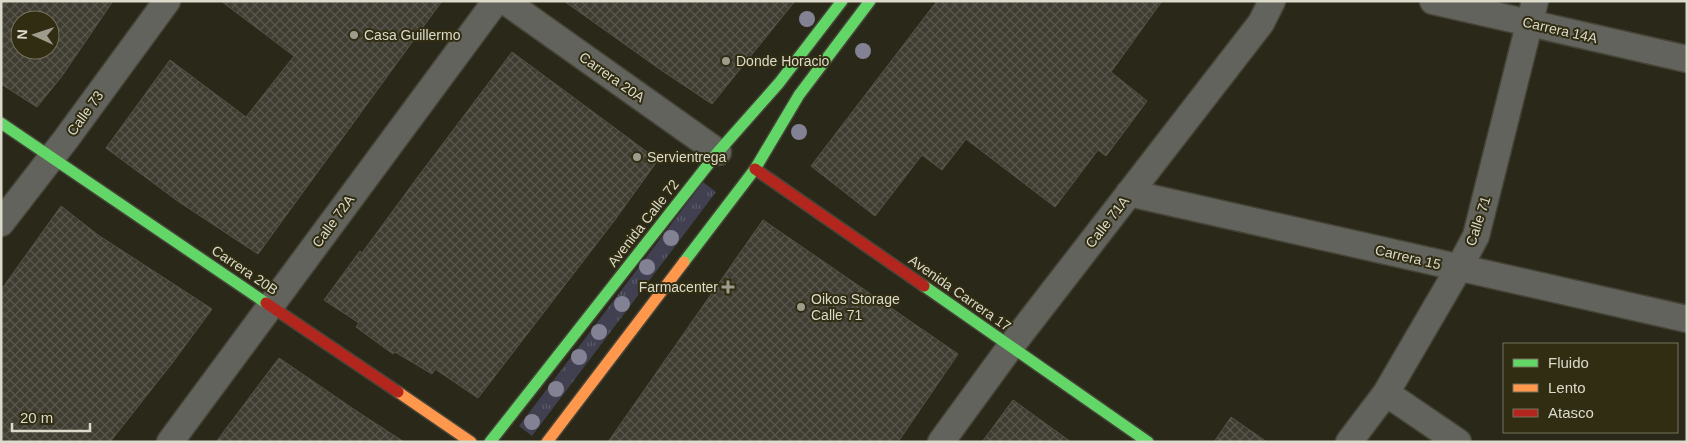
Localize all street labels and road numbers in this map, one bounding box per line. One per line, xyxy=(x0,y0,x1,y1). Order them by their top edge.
street label: Carrera 14A xyxy=(1521,14,1600,47)
street label: Carrera 20A xyxy=(576,49,648,106)
street label: Calle 73 xyxy=(63,87,107,138)
street label: Avenida Calle 72 xyxy=(604,176,682,270)
street label: Calle 72A xyxy=(309,191,358,250)
street label: Calle 71A xyxy=(1082,193,1132,251)
street label: Calle 71 xyxy=(1462,194,1494,248)
street label: Carrera 20B xyxy=(209,242,281,298)
street label: Carrera 15 xyxy=(1374,242,1443,272)
street label: Avenida Carrera 17 xyxy=(906,252,1014,334)

